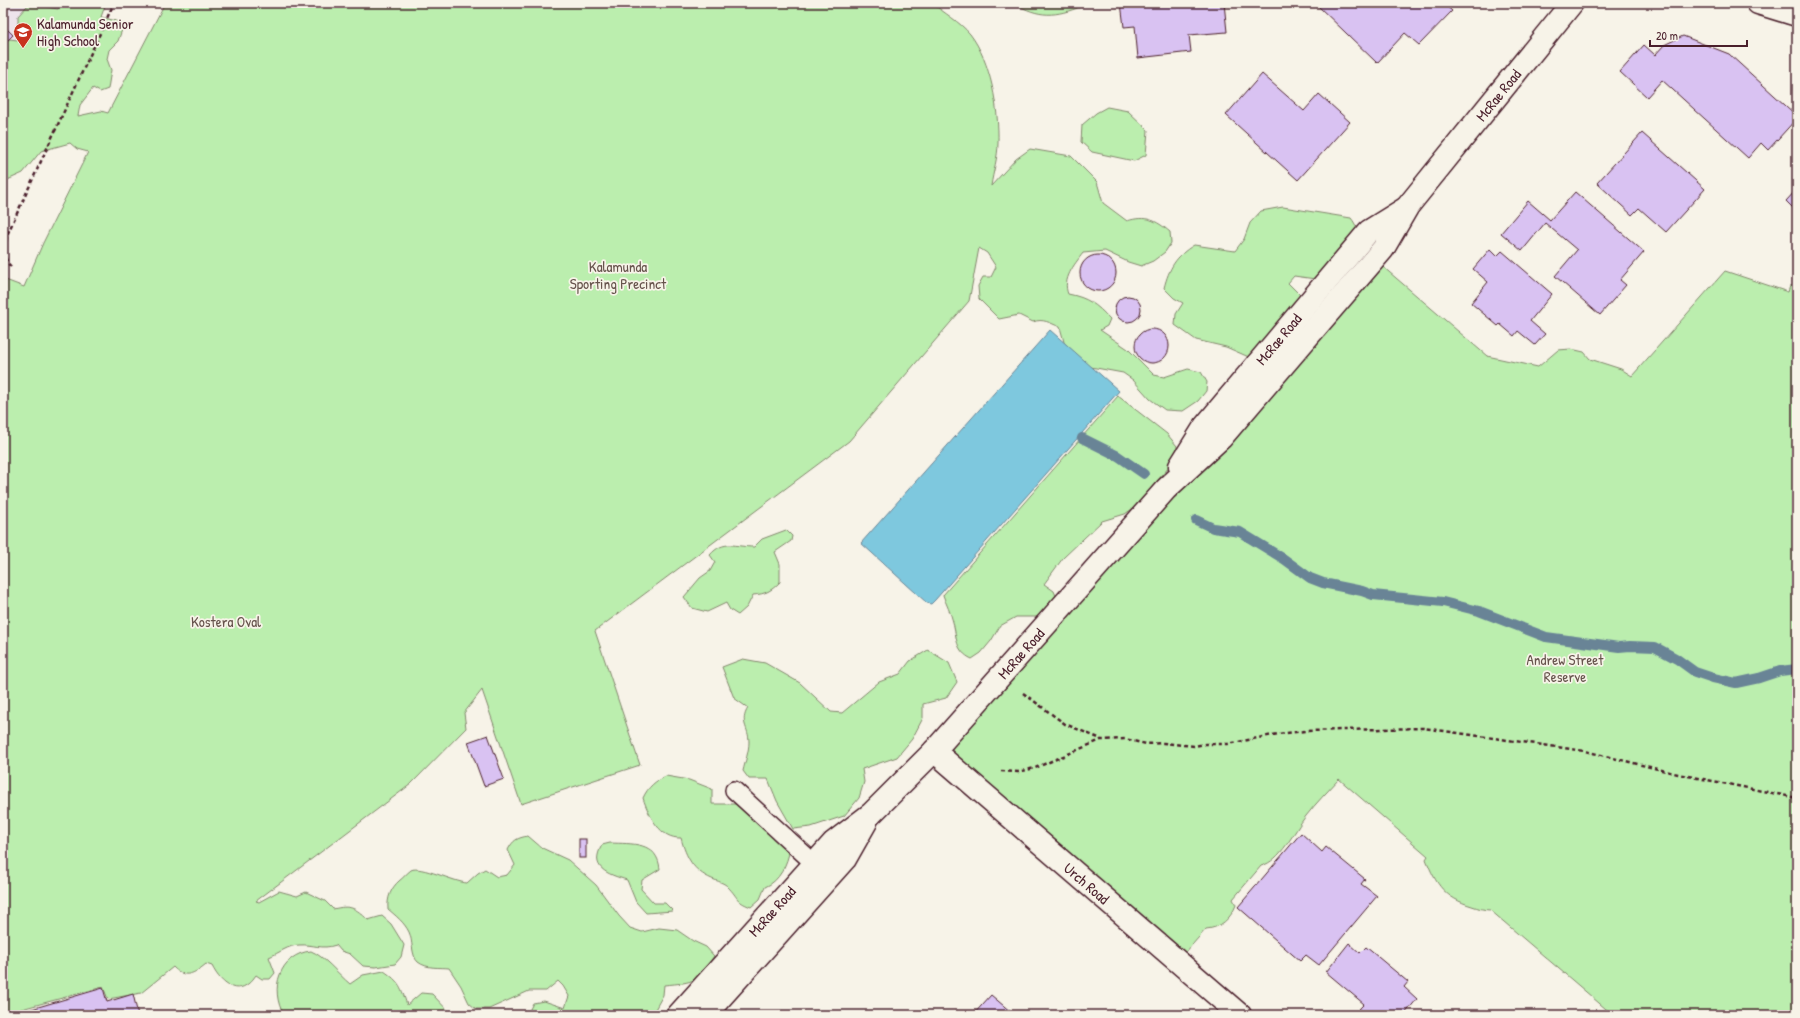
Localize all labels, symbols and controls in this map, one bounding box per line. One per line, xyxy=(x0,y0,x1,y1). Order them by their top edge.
place label: Kalamunda Senior High School xyxy=(37,13,134,51)
school or university icon: Kalamunda Senior High School xyxy=(12,21,34,49)
scale bar xyxy=(1650,22,1747,48)
text: 20 m xyxy=(1656,27,1678,44)
street label: McRae Road xyxy=(1470,64,1525,125)
park label: Kalamunda Sporting Precinct xyxy=(570,256,667,294)
street label: McRae Road xyxy=(1250,308,1306,369)
park label: Kostera Oval xyxy=(191,611,261,632)
street label: McRae Road xyxy=(992,623,1049,683)
park label: Andrew Street Reserve xyxy=(1526,649,1604,687)
street label: Urch Road xyxy=(1060,857,1114,909)
street label: McRae Road xyxy=(743,881,800,941)

